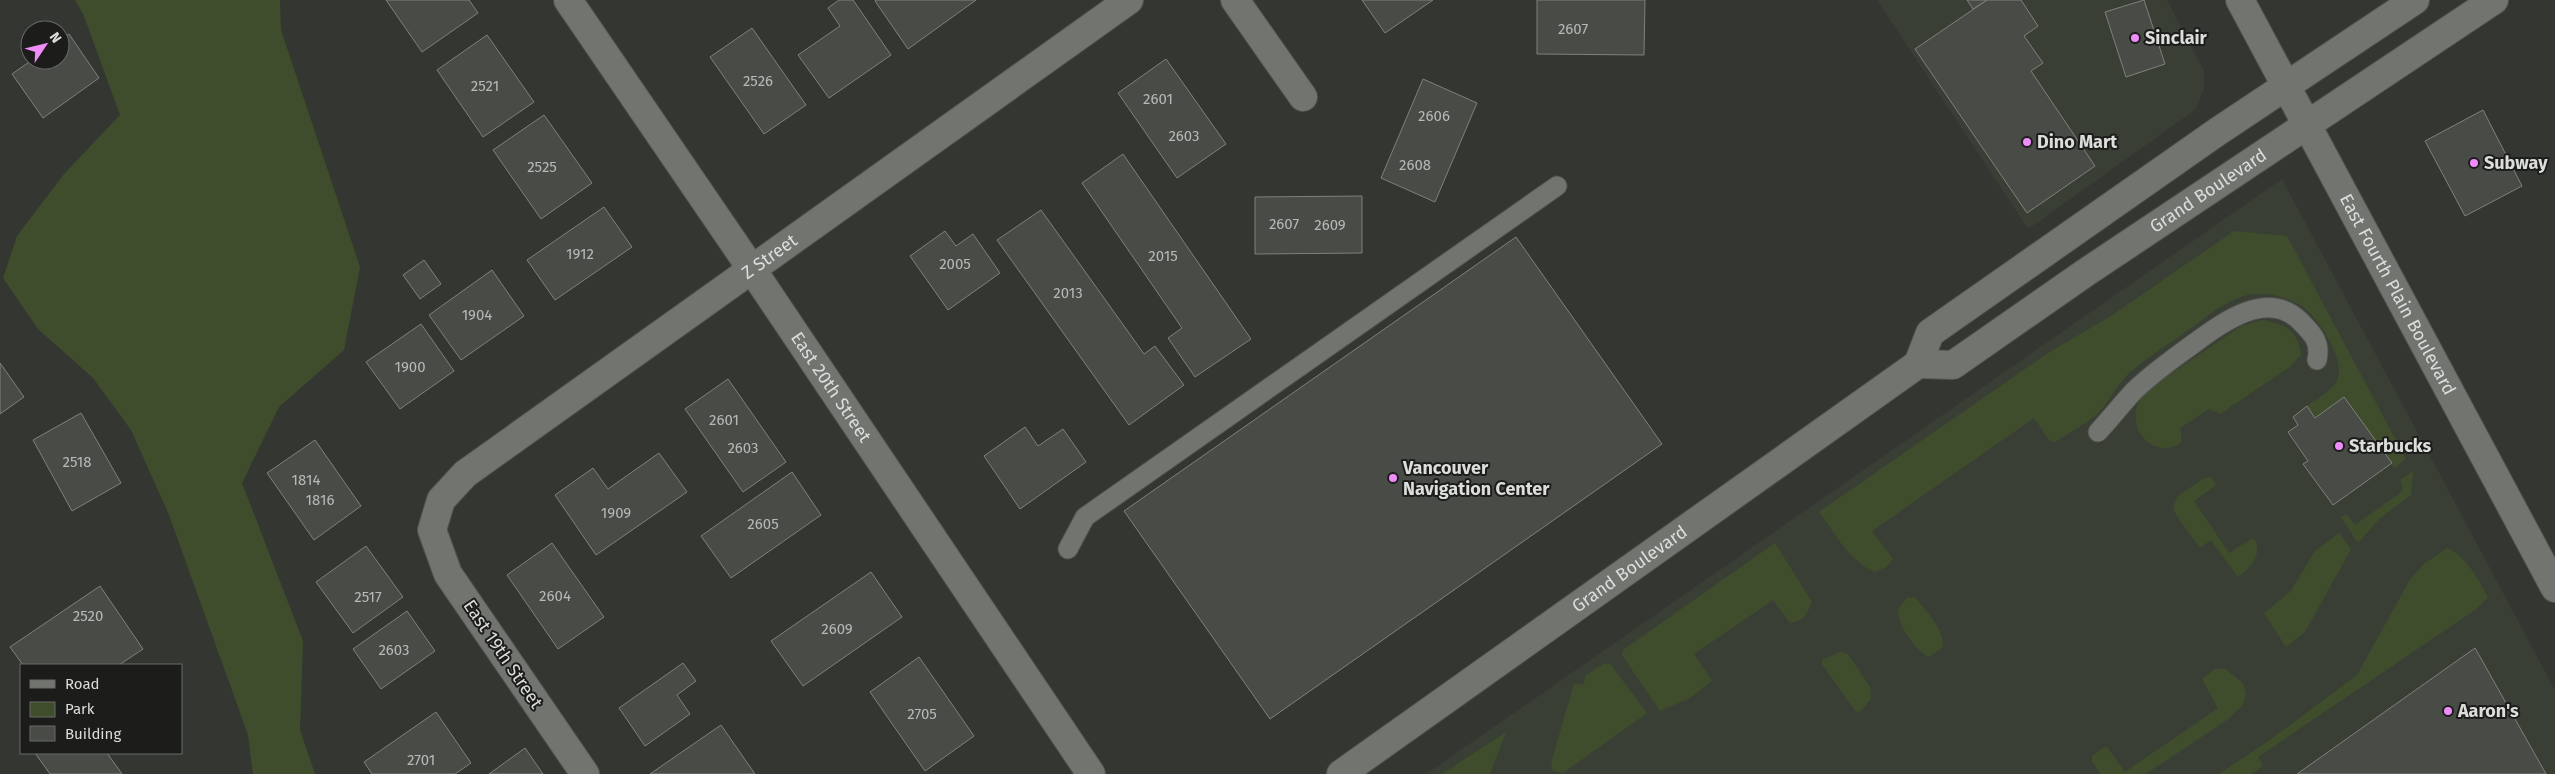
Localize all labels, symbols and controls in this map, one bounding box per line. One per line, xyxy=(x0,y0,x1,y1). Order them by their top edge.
north arrow xyxy=(20,20,70,70)
house number: 2607 xyxy=(1558,20,1588,38)
place label: Sinclair xyxy=(2145,27,2208,49)
text: N xyxy=(46,29,65,47)
marker: Sinclair xyxy=(2129,32,2141,44)
house number: 2526 xyxy=(743,72,773,90)
house number: 2521 xyxy=(471,77,499,95)
house number: 2601 xyxy=(1143,90,1173,108)
house number: 2606 xyxy=(1418,107,1450,125)
house number: 2603 xyxy=(1168,127,1200,145)
place label: Dino Mart xyxy=(2037,131,2118,153)
marker: Dino Mart xyxy=(2021,136,2033,148)
street label: Grand Boulevard xyxy=(2145,144,2271,238)
place label: Subway xyxy=(2484,152,2548,174)
house number: 2608 xyxy=(1399,156,1431,174)
marker: Subway xyxy=(2468,157,2480,169)
house number: 2525 xyxy=(527,158,557,176)
street label: East Fourth Plain Boulevard xyxy=(2335,190,2461,399)
house number: 2607 xyxy=(1269,215,1299,233)
house number: 2609 xyxy=(1314,216,1346,234)
street label: Z Street xyxy=(737,229,802,284)
house number: 1912 xyxy=(566,245,594,263)
house number: 2015 xyxy=(1148,247,1178,265)
house number: 2005 xyxy=(939,255,971,273)
house number: 2013 xyxy=(1053,284,1083,302)
house number: 1904 xyxy=(462,306,492,324)
street label: East 20th Street xyxy=(786,328,876,447)
house number: 1900 xyxy=(394,358,426,376)
house number: 2601 xyxy=(709,411,739,429)
place label: Starbucks xyxy=(2349,435,2432,457)
house number: 2603 xyxy=(727,439,759,457)
marker: Starbucks xyxy=(2333,440,2345,452)
house number: 2518 xyxy=(63,453,91,471)
place label: Vancouver Navigation Center xyxy=(1402,457,1550,500)
house number: 1814 xyxy=(292,471,320,489)
marker: Vancouver Navigation Center xyxy=(1387,472,1399,484)
house number: 1816 xyxy=(306,491,334,509)
house number: 1909 xyxy=(601,504,631,522)
house number: 2605 xyxy=(747,515,779,533)
street label: Grand Boulevard xyxy=(1568,521,1691,617)
house number: 2604 xyxy=(539,587,571,605)
house number: 2517 xyxy=(354,588,382,606)
street label: East 19th Street xyxy=(458,595,548,713)
house number: 2520 xyxy=(73,607,103,625)
house number: 2609 xyxy=(821,620,853,638)
house number: 2603 xyxy=(378,641,410,659)
legend xyxy=(20,664,182,754)
text: Road xyxy=(65,675,100,693)
text: Park xyxy=(65,700,95,718)
place label: Aaron's xyxy=(2457,700,2519,722)
house number: 2705 xyxy=(907,705,937,723)
marker: Aaron's xyxy=(2442,705,2454,717)
text: Building xyxy=(65,725,121,743)
house number: 2701 xyxy=(407,751,435,769)

